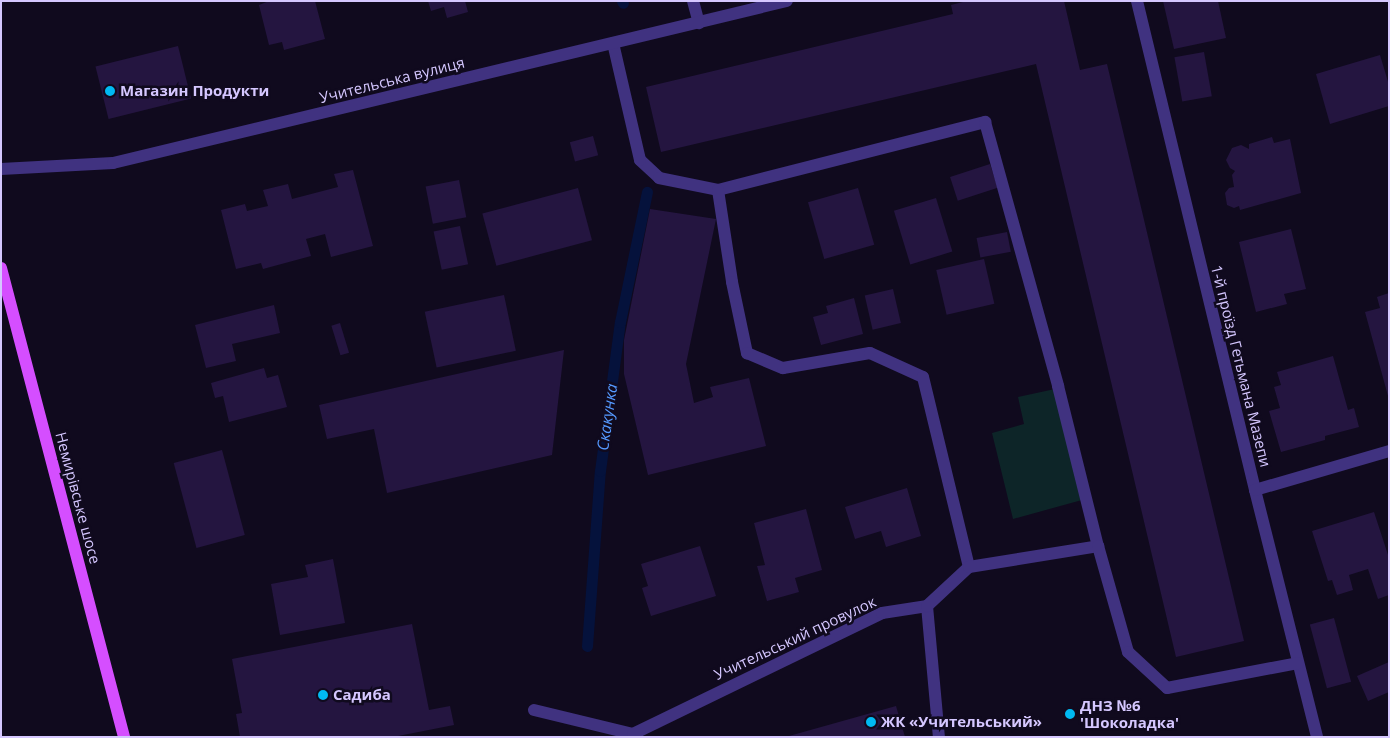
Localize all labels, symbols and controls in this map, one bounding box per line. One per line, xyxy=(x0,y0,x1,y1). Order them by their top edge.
street label: Учительська вулиця xyxy=(318,53,466,107)
place label: Магазин Продукти xyxy=(120,82,269,100)
marker: Магазин Продукти xyxy=(104,85,116,97)
street label: 1-й проїзд Гетьмана Мазепи xyxy=(1207,263,1275,469)
water label: Скакунка xyxy=(593,382,621,452)
street label: Немирівське шосе xyxy=(52,430,104,566)
street label: Учительський провулок xyxy=(711,593,879,683)
place label: Садиба xyxy=(333,686,391,704)
marker: Садиба xyxy=(317,689,329,701)
place label: ДНЗ №6 'Шоколадка' xyxy=(1080,696,1179,731)
marker: ДНЗ №6 'Шоколадка' xyxy=(1064,708,1076,720)
place label: ЖК «Учительський» xyxy=(881,713,1042,731)
marker: ЖК «Учительський» xyxy=(865,716,877,728)

